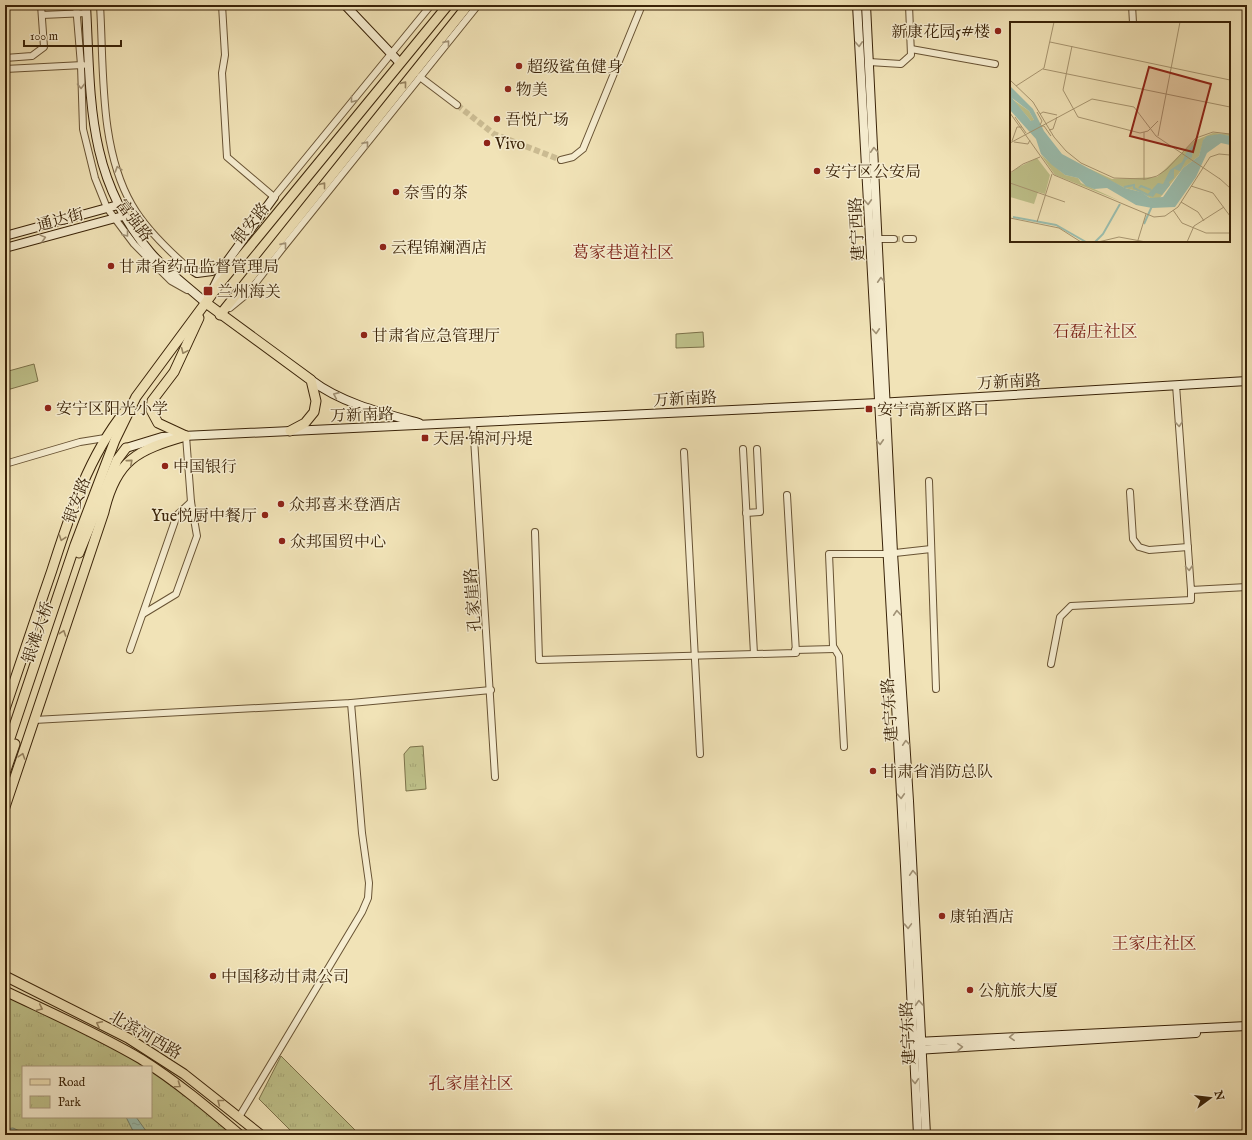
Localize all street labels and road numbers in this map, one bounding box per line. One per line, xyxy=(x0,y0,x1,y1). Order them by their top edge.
street label: 富强路 xyxy=(111,196,156,246)
street label: 建宁西路 xyxy=(846,196,870,261)
street label: 银安路 xyxy=(229,199,274,249)
street label: 通达街 xyxy=(35,205,86,237)
street label: 万新南路 xyxy=(977,371,1042,395)
street label: 万新南路 xyxy=(653,388,718,412)
street label: 万新南路 xyxy=(330,405,394,427)
street label: 银安路 xyxy=(60,475,96,527)
street label: 孔家崖路 xyxy=(462,567,486,632)
street label: 银滩大桥 xyxy=(19,599,59,666)
street label: 建宁东路 xyxy=(879,677,903,742)
street label: 建宁东路 xyxy=(897,1000,921,1065)
street label: 北滨河西路 xyxy=(105,1007,185,1064)

